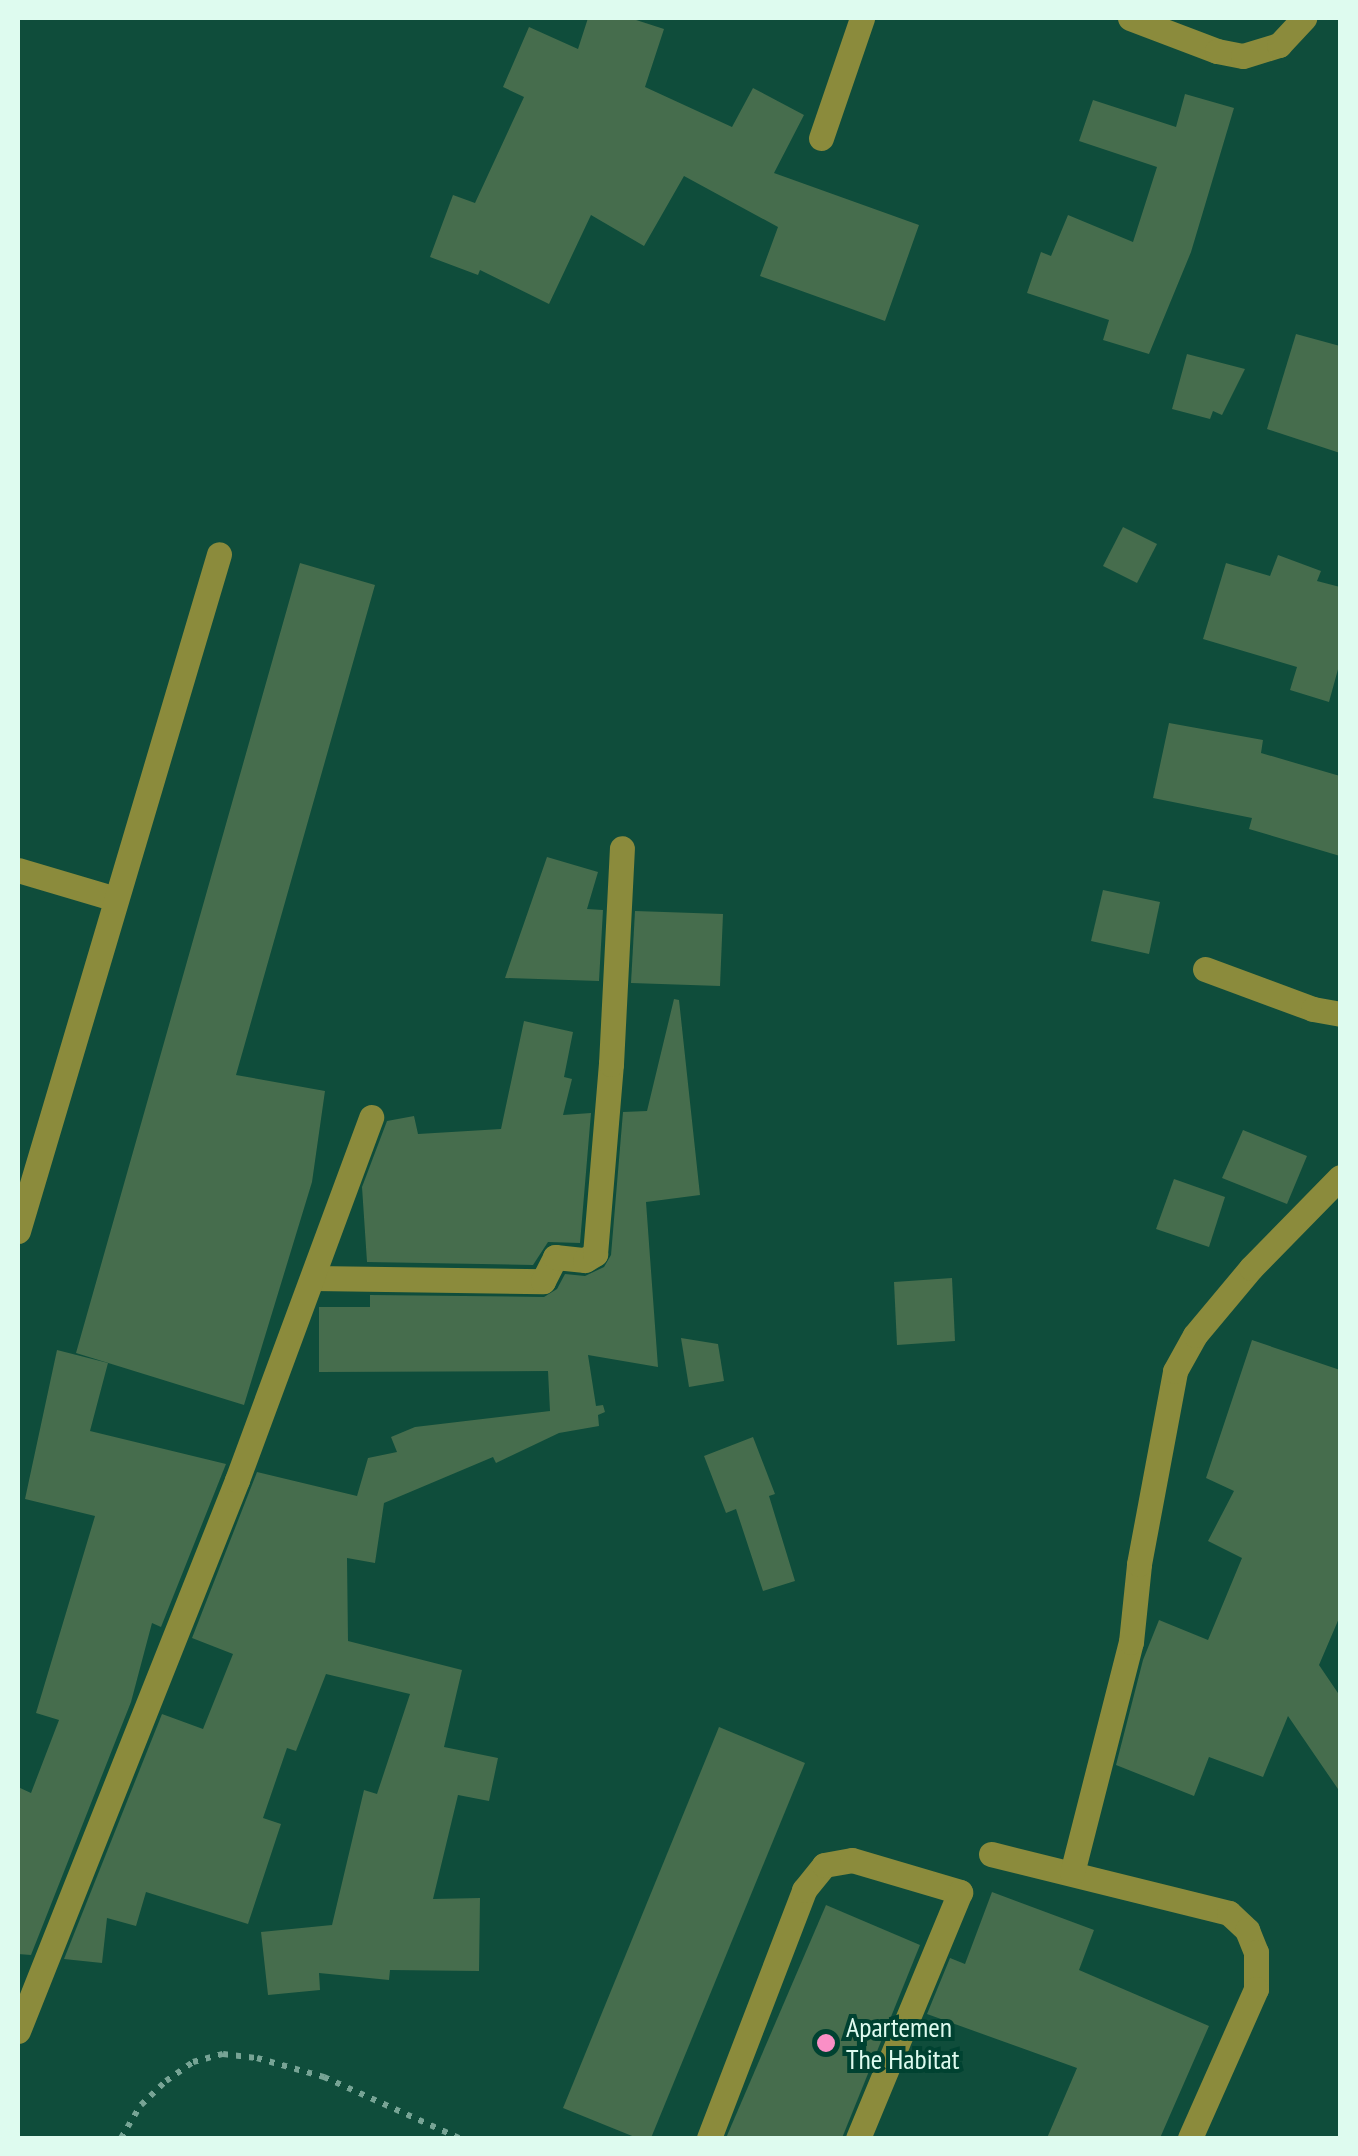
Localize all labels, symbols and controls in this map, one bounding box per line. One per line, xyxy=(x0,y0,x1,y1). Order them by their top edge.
place label: Apartemen The Habitat xyxy=(846,2010,959,2076)
marker: Apartemen The Habitat xyxy=(815,2032,837,2054)

